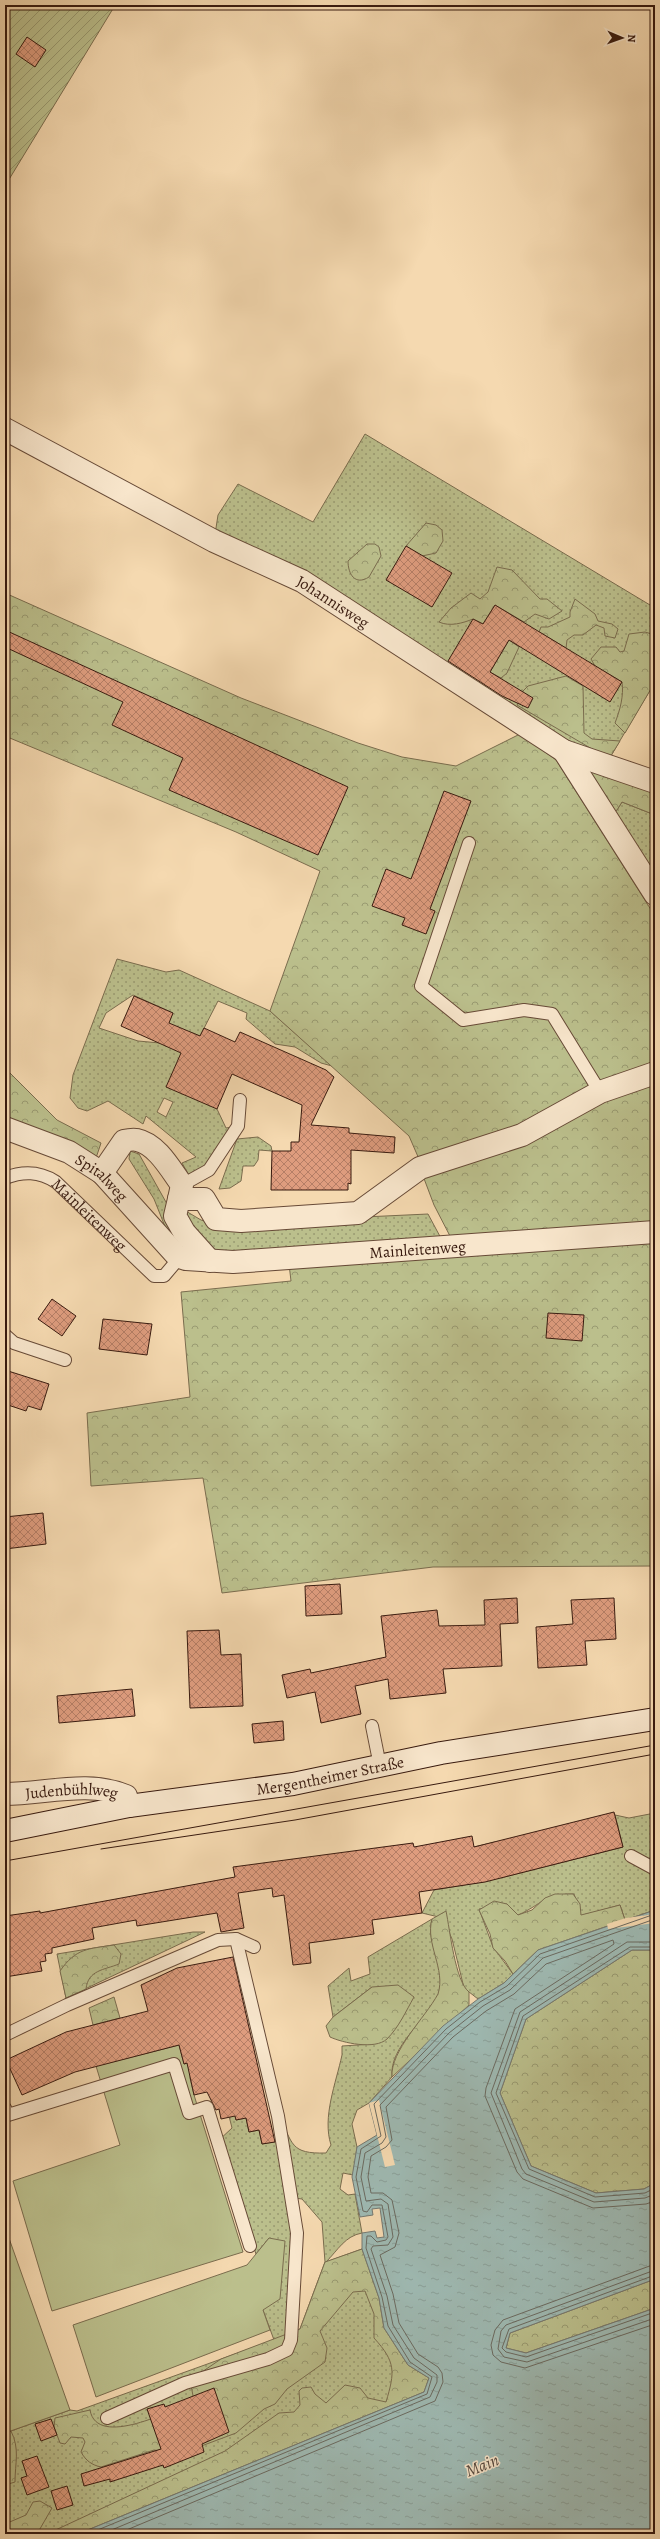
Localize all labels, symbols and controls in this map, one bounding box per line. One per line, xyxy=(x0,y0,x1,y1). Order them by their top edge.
north arrow xyxy=(602,18,642,58)
text: N xyxy=(624,34,639,43)
street label: Johannisweg xyxy=(293,570,374,634)
street label: Spitalweg xyxy=(71,1149,133,1207)
street label: Mainleitenweg xyxy=(46,1174,131,1256)
street label: Mainleitenweg xyxy=(369,1235,467,1264)
street label: Mergentheimer Straße xyxy=(255,1751,406,1801)
street label: Judenbühlweg xyxy=(24,1778,121,1805)
water label: Main xyxy=(462,2448,502,2483)

